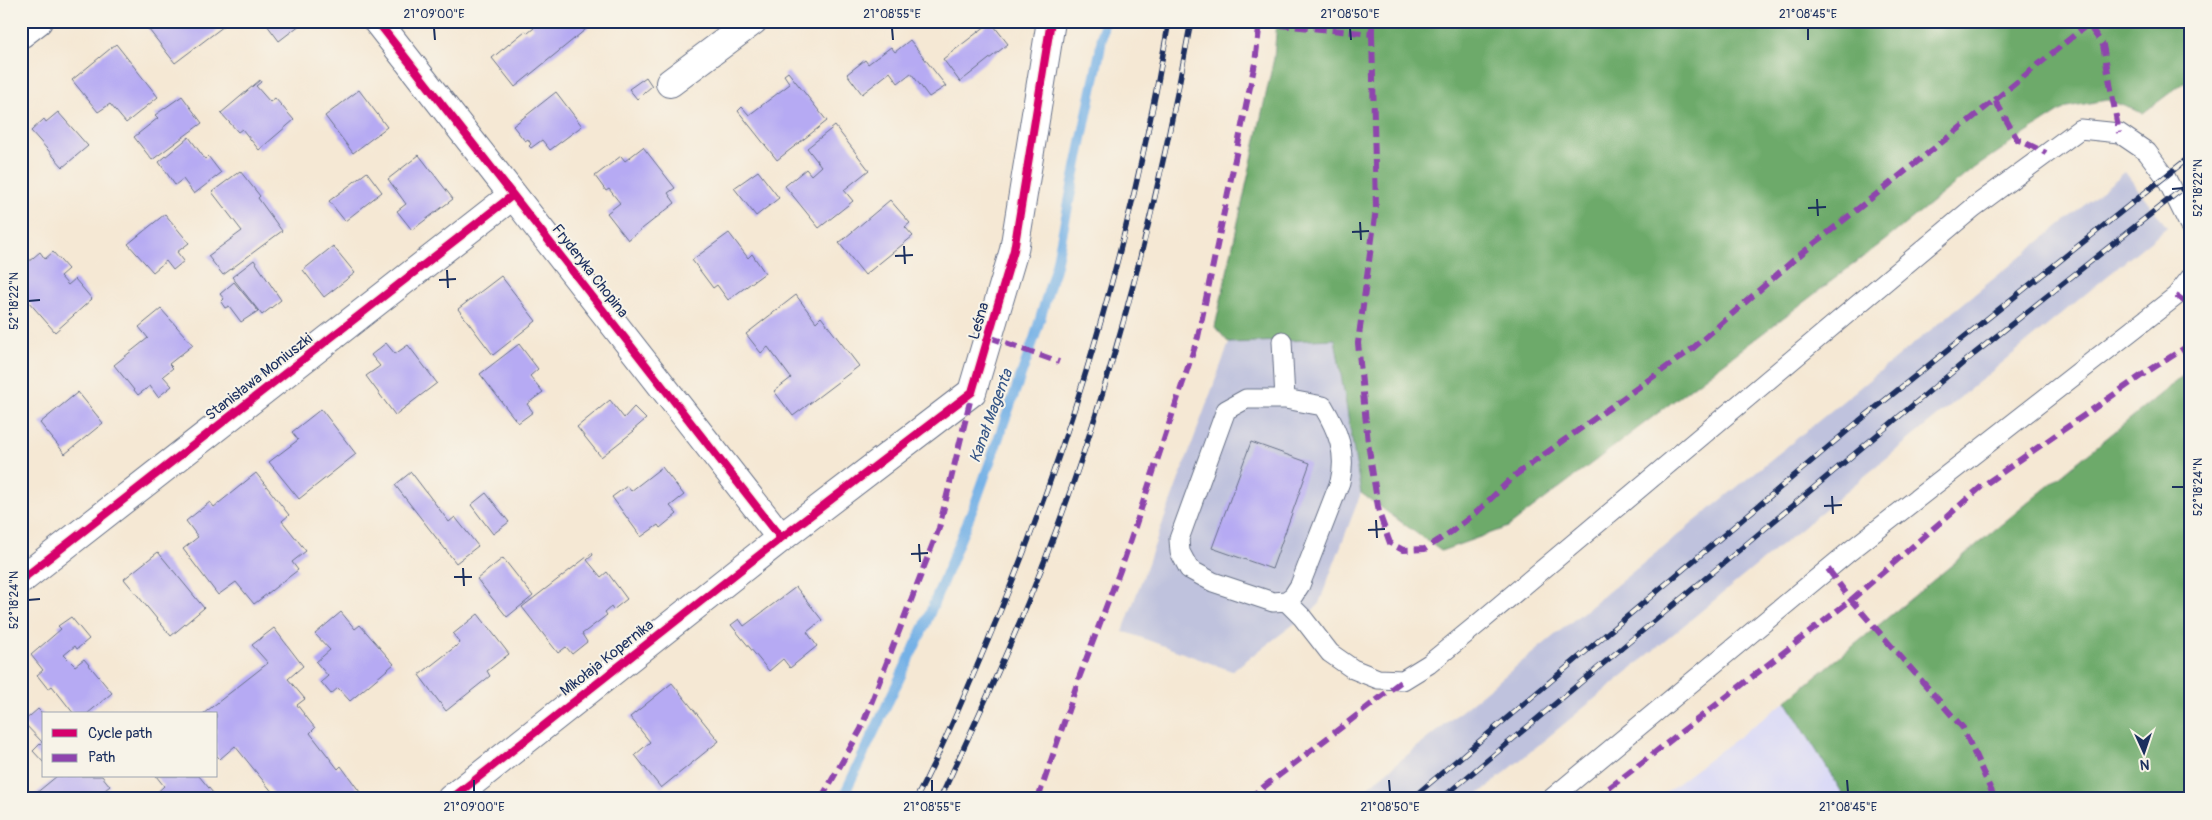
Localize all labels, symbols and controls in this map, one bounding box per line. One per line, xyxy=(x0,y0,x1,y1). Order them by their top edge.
text: 21°09'00"E xyxy=(404,7,464,22)
text: 21°08'55"E xyxy=(863,7,921,22)
text: 21°08'50"E xyxy=(1320,7,1380,22)
text: 21°08'45"E xyxy=(1779,7,1837,22)
text: 52°18'22"N xyxy=(2191,159,2206,217)
street label: Fryderyka Chopina xyxy=(548,220,632,322)
text: 52°18'22"N xyxy=(7,272,22,330)
street label: Leśna xyxy=(965,300,993,342)
street label: Stanisława Moniuszki xyxy=(202,329,317,425)
water label: Kanał Magenta xyxy=(965,365,1018,465)
text: 52°18'24"N xyxy=(2191,458,2206,516)
text: 52°18'24"N xyxy=(7,571,22,629)
street label: Mikołaja Kopernika xyxy=(556,616,658,700)
legend xyxy=(42,712,218,778)
text: Cycle path xyxy=(88,724,152,743)
north arrow xyxy=(2120,728,2170,778)
text: Path xyxy=(88,748,115,767)
text: N xyxy=(2139,756,2150,773)
text: 21°09'00"E xyxy=(444,800,504,815)
text: 21°08'55"E xyxy=(903,800,961,815)
text: 21°08'50"E xyxy=(1360,800,1420,815)
text: 21°08'45"E xyxy=(1819,800,1877,815)

